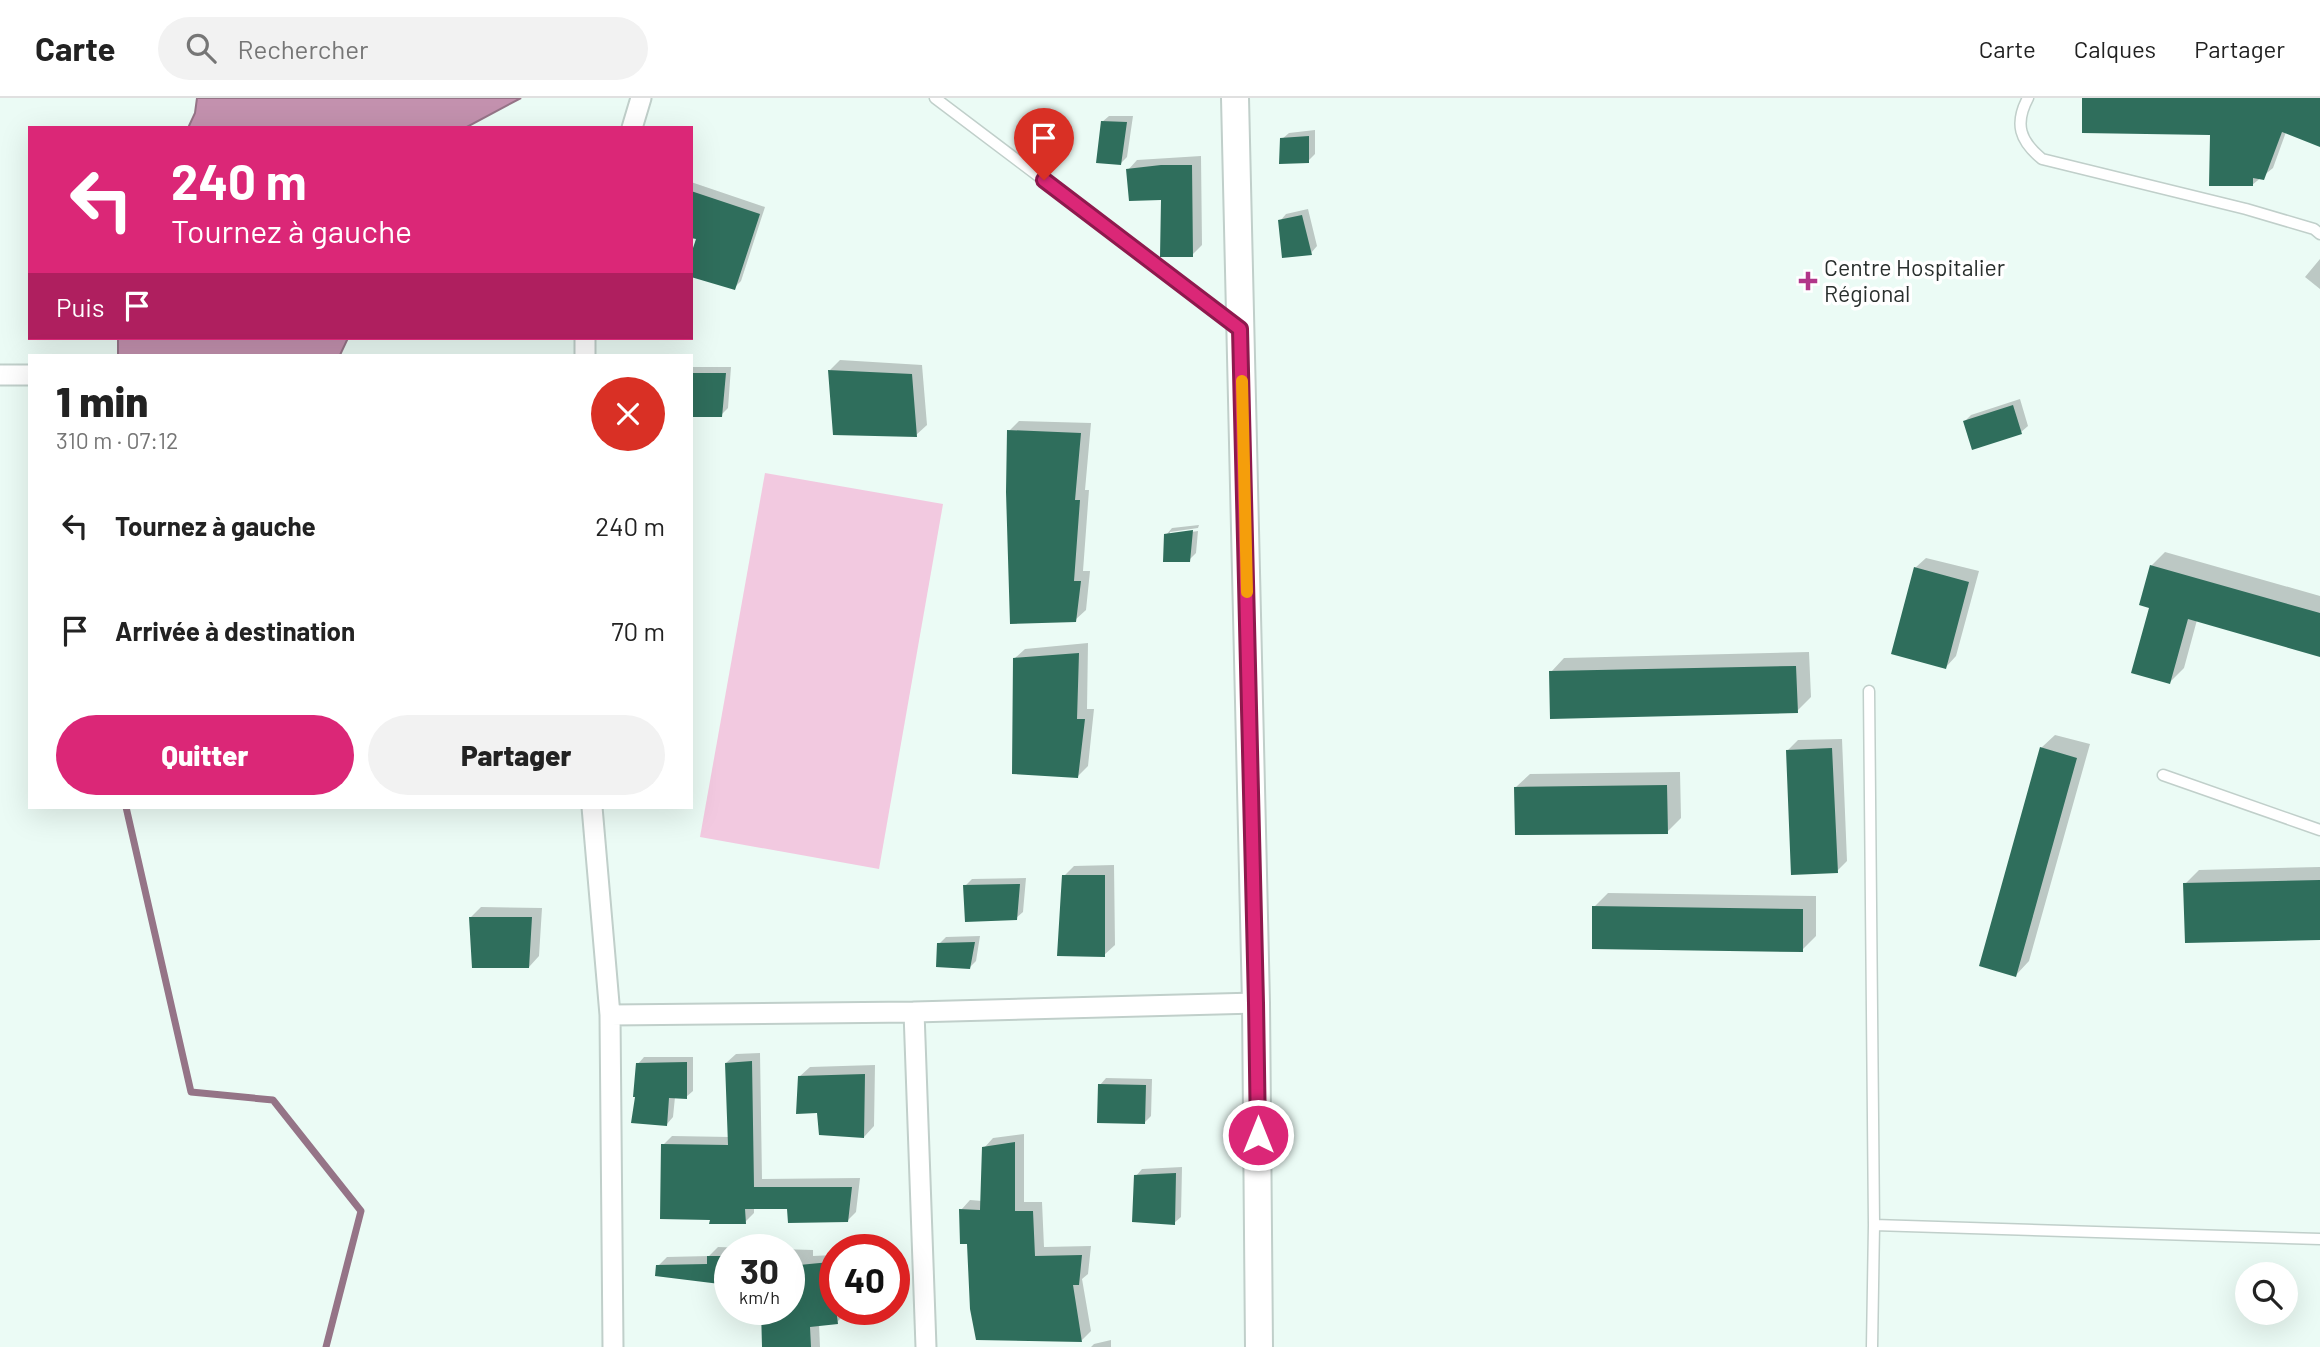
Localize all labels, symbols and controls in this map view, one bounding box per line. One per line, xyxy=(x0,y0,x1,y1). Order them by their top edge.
search box xyxy=(158,17,648,80)
text: Carte xyxy=(35,28,116,68)
icon: search xyxy=(182,29,220,67)
text: Rechercher xyxy=(238,33,368,64)
text: Carte xyxy=(1979,34,2036,63)
text: Calques xyxy=(2074,34,2156,63)
text: Partager xyxy=(2194,34,2285,63)
pin xyxy=(1014,108,1074,180)
icon: arrive xyxy=(1025,119,1063,157)
text: 240 m xyxy=(171,151,307,210)
icon: left xyxy=(56,154,147,245)
text: Tournez à gauche xyxy=(171,211,412,249)
place label: Centre Hospitalier Régional xyxy=(1824,253,2006,307)
marker: Centre Hospitalier Régional xyxy=(1798,271,1818,291)
icon: arrive xyxy=(118,287,156,325)
text: Puis xyxy=(56,291,104,322)
text: 1 min xyxy=(56,375,148,425)
button: close xyxy=(591,377,665,451)
text: 310 m · 07:12 xyxy=(56,426,178,454)
icon: left xyxy=(56,507,94,545)
text: Tournez à gauche xyxy=(115,510,316,541)
text: 240 m xyxy=(595,510,665,541)
icon: arrive xyxy=(56,612,94,650)
text: Arrivée à destination xyxy=(115,615,355,646)
text: 70 m xyxy=(611,615,665,646)
button: Quitter xyxy=(56,715,354,795)
button: Partager xyxy=(368,715,665,795)
position arrow xyxy=(1221,1098,1295,1172)
speed limit sign: 40 xyxy=(819,1234,910,1325)
text: 30 xyxy=(740,1249,779,1291)
map controls xyxy=(2235,1262,2298,1325)
button: search xyxy=(2235,1262,2298,1325)
text: km/h xyxy=(739,1286,780,1308)

